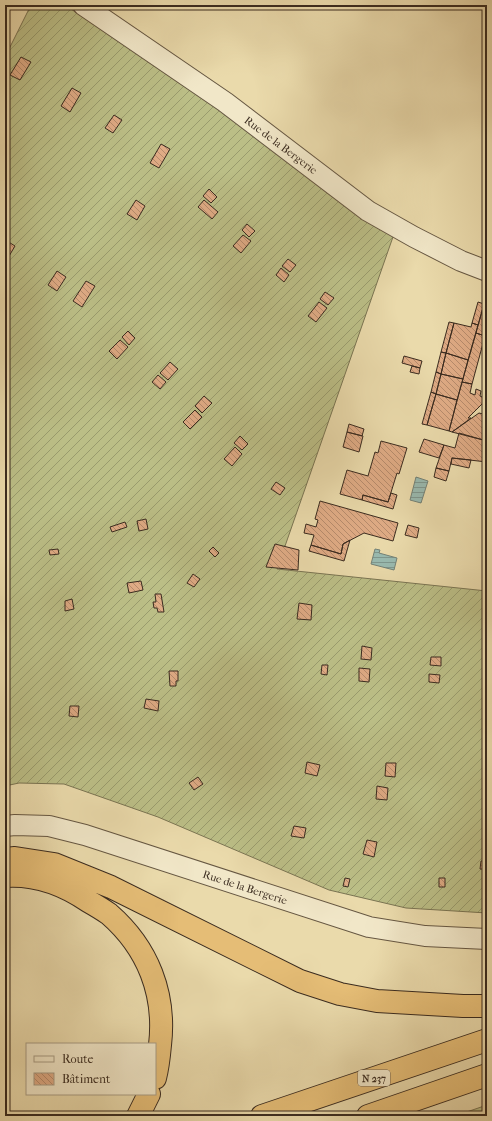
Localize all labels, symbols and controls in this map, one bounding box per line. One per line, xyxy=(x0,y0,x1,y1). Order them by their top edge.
street label: Rue de la Bergerie xyxy=(242,114,320,177)
street label: Rue de la Bergerie xyxy=(201,868,289,907)
legend xyxy=(26,1043,156,1095)
text: Route xyxy=(62,1052,94,1066)
road number: N 237 xyxy=(358,1070,390,1086)
text: Bâtiment xyxy=(62,1072,111,1086)

